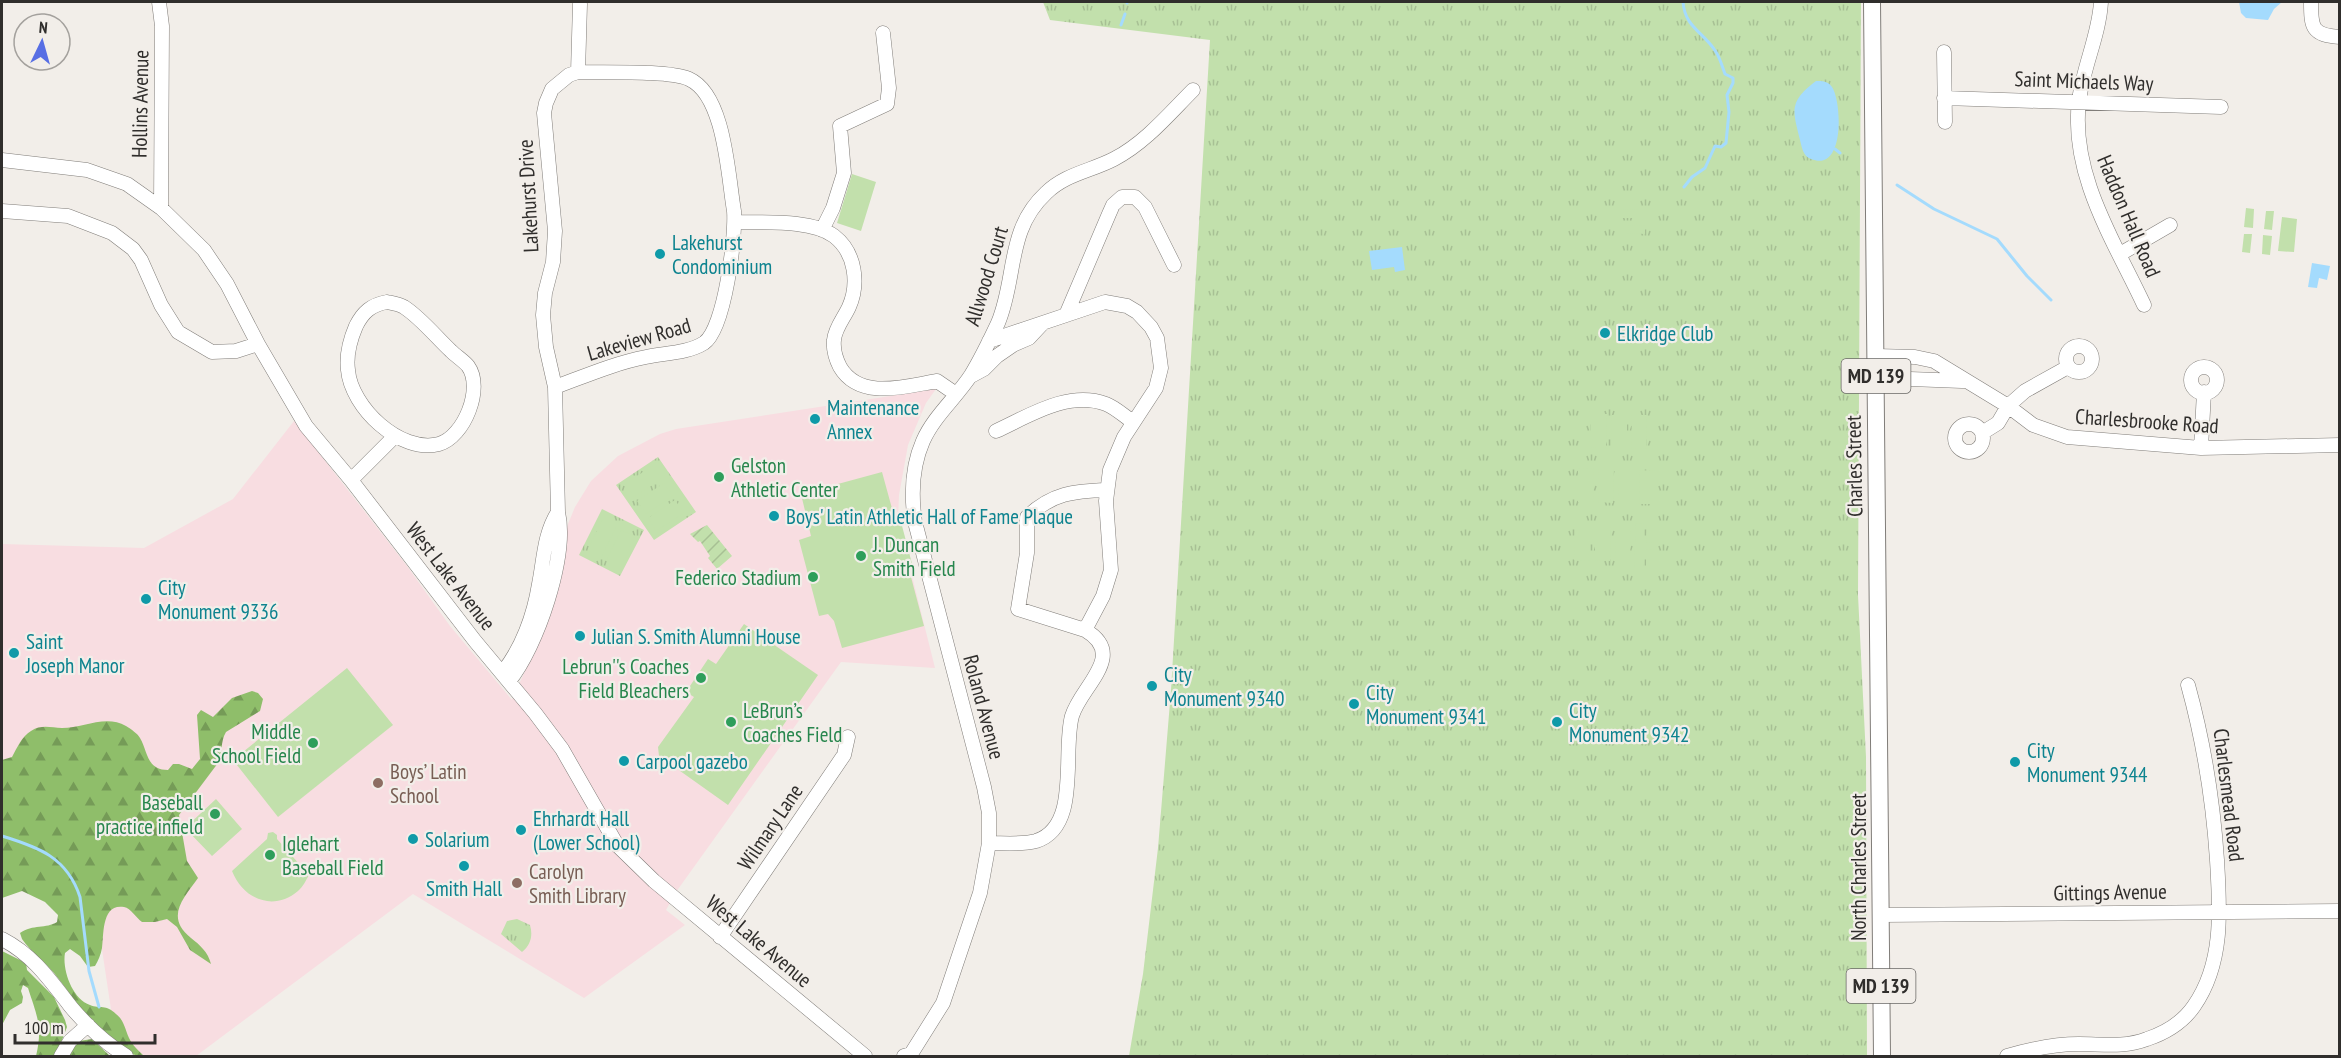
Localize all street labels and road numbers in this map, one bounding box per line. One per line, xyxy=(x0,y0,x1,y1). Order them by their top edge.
street label: Hollins Avenue xyxy=(126,50,154,158)
street label: Saint Michaels Way xyxy=(2014,65,2154,97)
street label: Lakehurst Drive xyxy=(512,139,544,253)
street label: Haddon Hall Road xyxy=(2091,151,2167,281)
street label: Allwood Court xyxy=(958,223,1014,329)
street label: Lakeview Road xyxy=(584,311,694,367)
road number: MD 139 xyxy=(1842,359,1910,393)
street label: Charlesbrooke Road xyxy=(2074,403,2220,439)
street label: Charles Street xyxy=(1840,415,1868,517)
street label: West Lake Avenue xyxy=(400,517,502,635)
street label: Roland Avenue xyxy=(957,652,1011,762)
street label: Charlesmead Road xyxy=(2207,727,2251,863)
street label: Wilmary Lane xyxy=(731,779,809,875)
street label: North Charles Street xyxy=(1845,793,1872,941)
street label: Gittings Avenue xyxy=(2053,878,2167,906)
street label: West Lake Avenue xyxy=(701,889,817,993)
road number: MD 139 xyxy=(1846,969,1916,1003)

